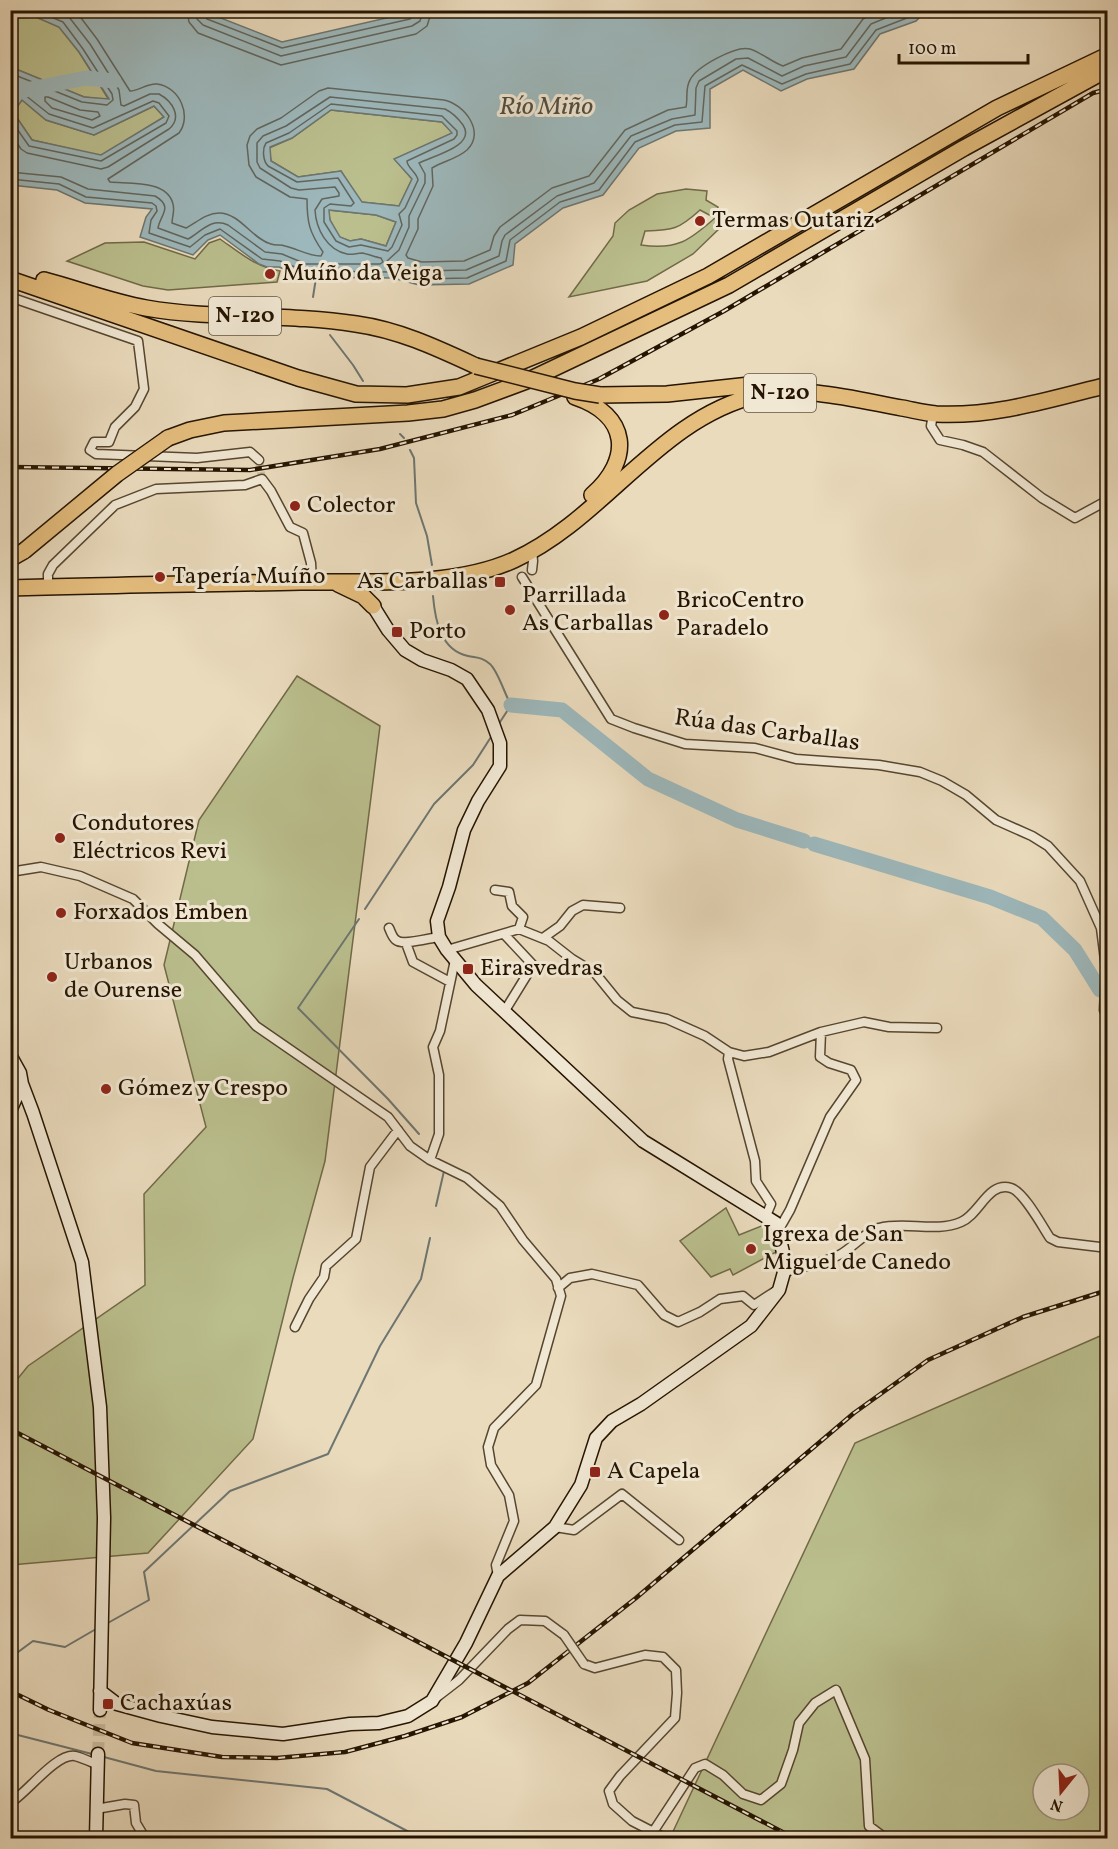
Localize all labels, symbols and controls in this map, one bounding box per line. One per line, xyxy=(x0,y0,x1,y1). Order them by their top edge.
scale bar xyxy=(899,27,1028,65)
text: 100 m xyxy=(908,37,957,62)
water label: Río Miño xyxy=(499,89,593,125)
place label: Termas Outariz xyxy=(712,204,875,238)
marker: Termas Outariz xyxy=(693,214,707,228)
place label: Muíño da Veiga xyxy=(282,257,443,291)
marker: Muíño da Veiga xyxy=(263,267,277,281)
road number: N-120 xyxy=(209,297,281,335)
road number: N-120 xyxy=(744,374,816,412)
place label: Colector xyxy=(307,489,396,523)
marker: Colector xyxy=(288,499,302,513)
place label: Tapería Muíño xyxy=(172,560,325,594)
place label: As Carballas xyxy=(357,565,488,599)
marker: Tapería Muíño xyxy=(153,570,167,584)
marker: As Carballas xyxy=(493,575,507,589)
place label: Parrillada As Carballas xyxy=(522,579,653,641)
place label: BricoCentro Paradelo xyxy=(676,584,804,646)
marker: Parrillada As Carballas xyxy=(503,603,517,617)
marker: BricoCentro Paradelo xyxy=(657,608,671,622)
place label: Porto xyxy=(409,615,466,649)
marker: Porto xyxy=(390,625,404,639)
street label: Rúa das Carballas xyxy=(672,701,862,761)
place label: Condutores Eléctricos Revi xyxy=(72,807,227,869)
marker: Condutores Eléctricos Revi xyxy=(53,831,67,845)
place label: Forxados Emben xyxy=(73,896,248,930)
marker: Forxados Emben xyxy=(54,906,68,920)
place label: Urbanos de Ourense xyxy=(64,946,182,1008)
place label: Eirasvedras xyxy=(480,952,603,986)
marker: Eirasvedras xyxy=(461,962,475,976)
marker: Urbanos de Ourense xyxy=(45,970,59,984)
place label: Gómez y Crespo xyxy=(118,1072,288,1106)
marker: Gómez y Crespo xyxy=(99,1082,113,1096)
place label: Igrexa de San Miguel de Canedo xyxy=(763,1218,951,1280)
marker: Igrexa de San Miguel de Canedo xyxy=(744,1242,758,1256)
place label: A Capela xyxy=(607,1455,701,1489)
marker: A Capela xyxy=(588,1465,602,1479)
place label: Cachaxúas xyxy=(120,1687,232,1721)
marker: Cachaxúas xyxy=(101,1697,115,1711)
north arrow xyxy=(1031,1762,1091,1822)
text: N xyxy=(1048,1792,1066,1817)

